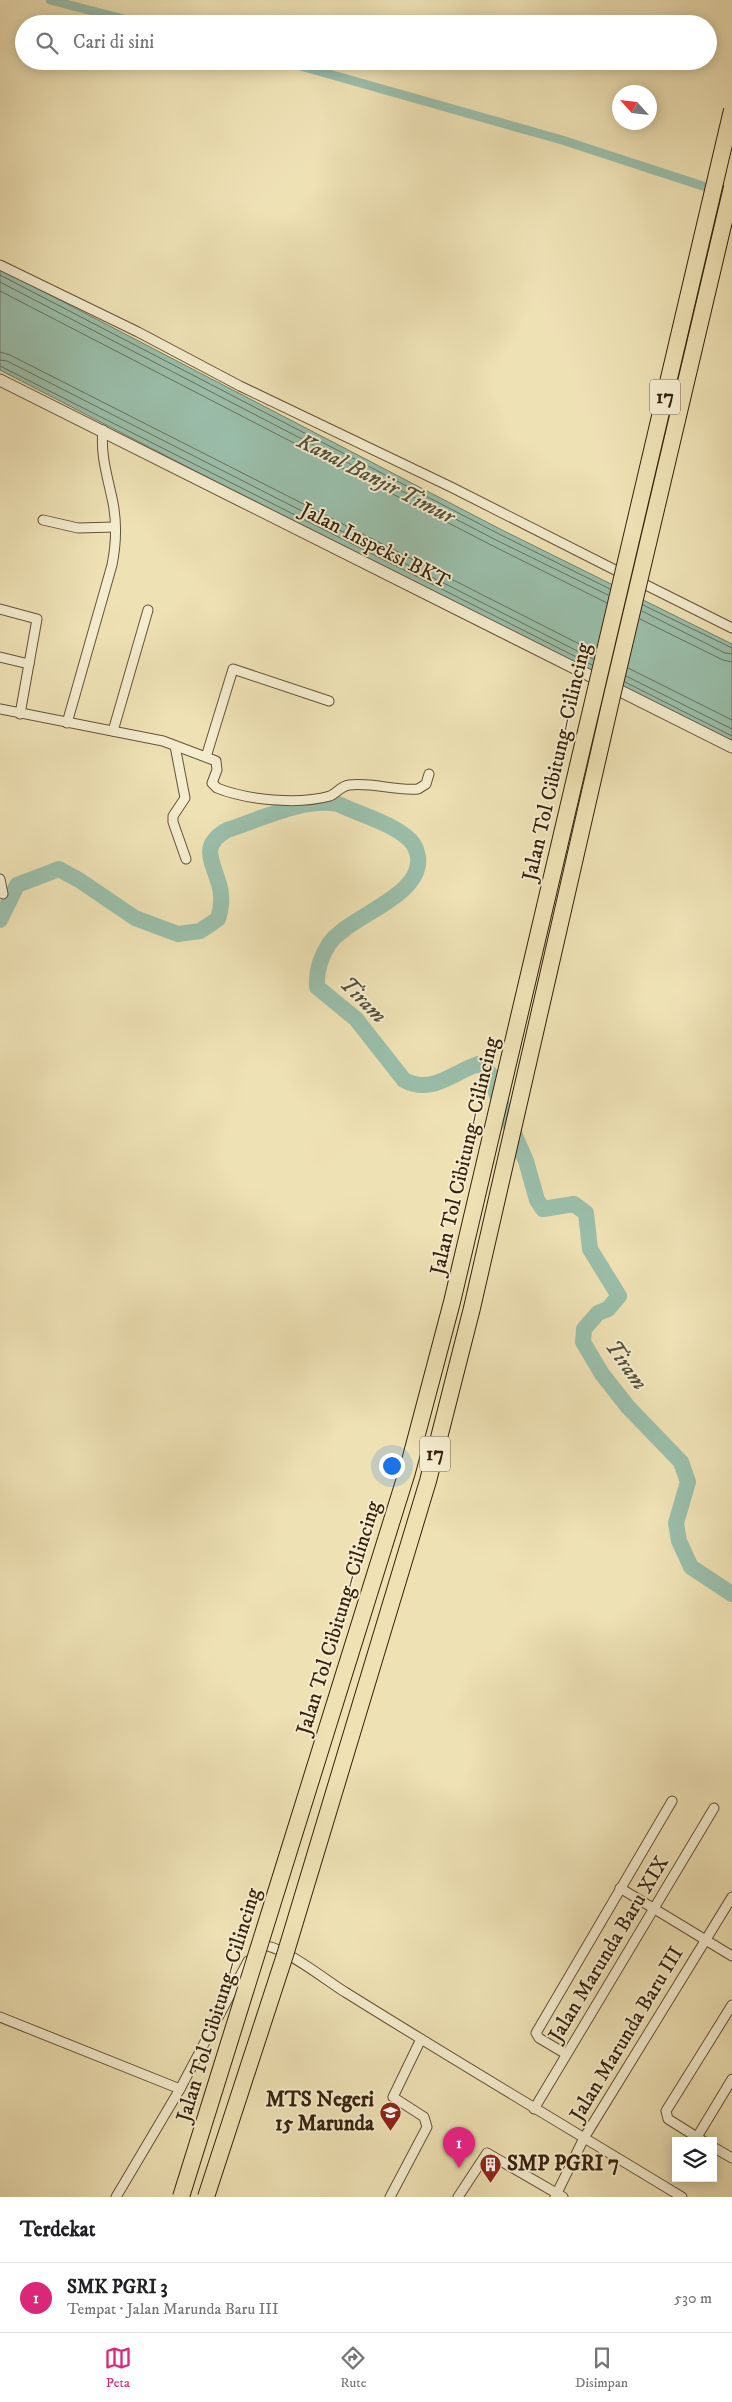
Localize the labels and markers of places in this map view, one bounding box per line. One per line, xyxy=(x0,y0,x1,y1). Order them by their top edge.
place label: MTS Negeri 15 Marunda xyxy=(266,2087,375,2137)
school or university icon: MTS Negeri 15 Marunda xyxy=(378,2100,402,2131)
pin: 1 xyxy=(443,2127,475,2168)
place label: SMP PGRI 7 xyxy=(507,2151,619,2177)
building icon: SMP PGRI 7 xyxy=(479,2152,503,2183)

